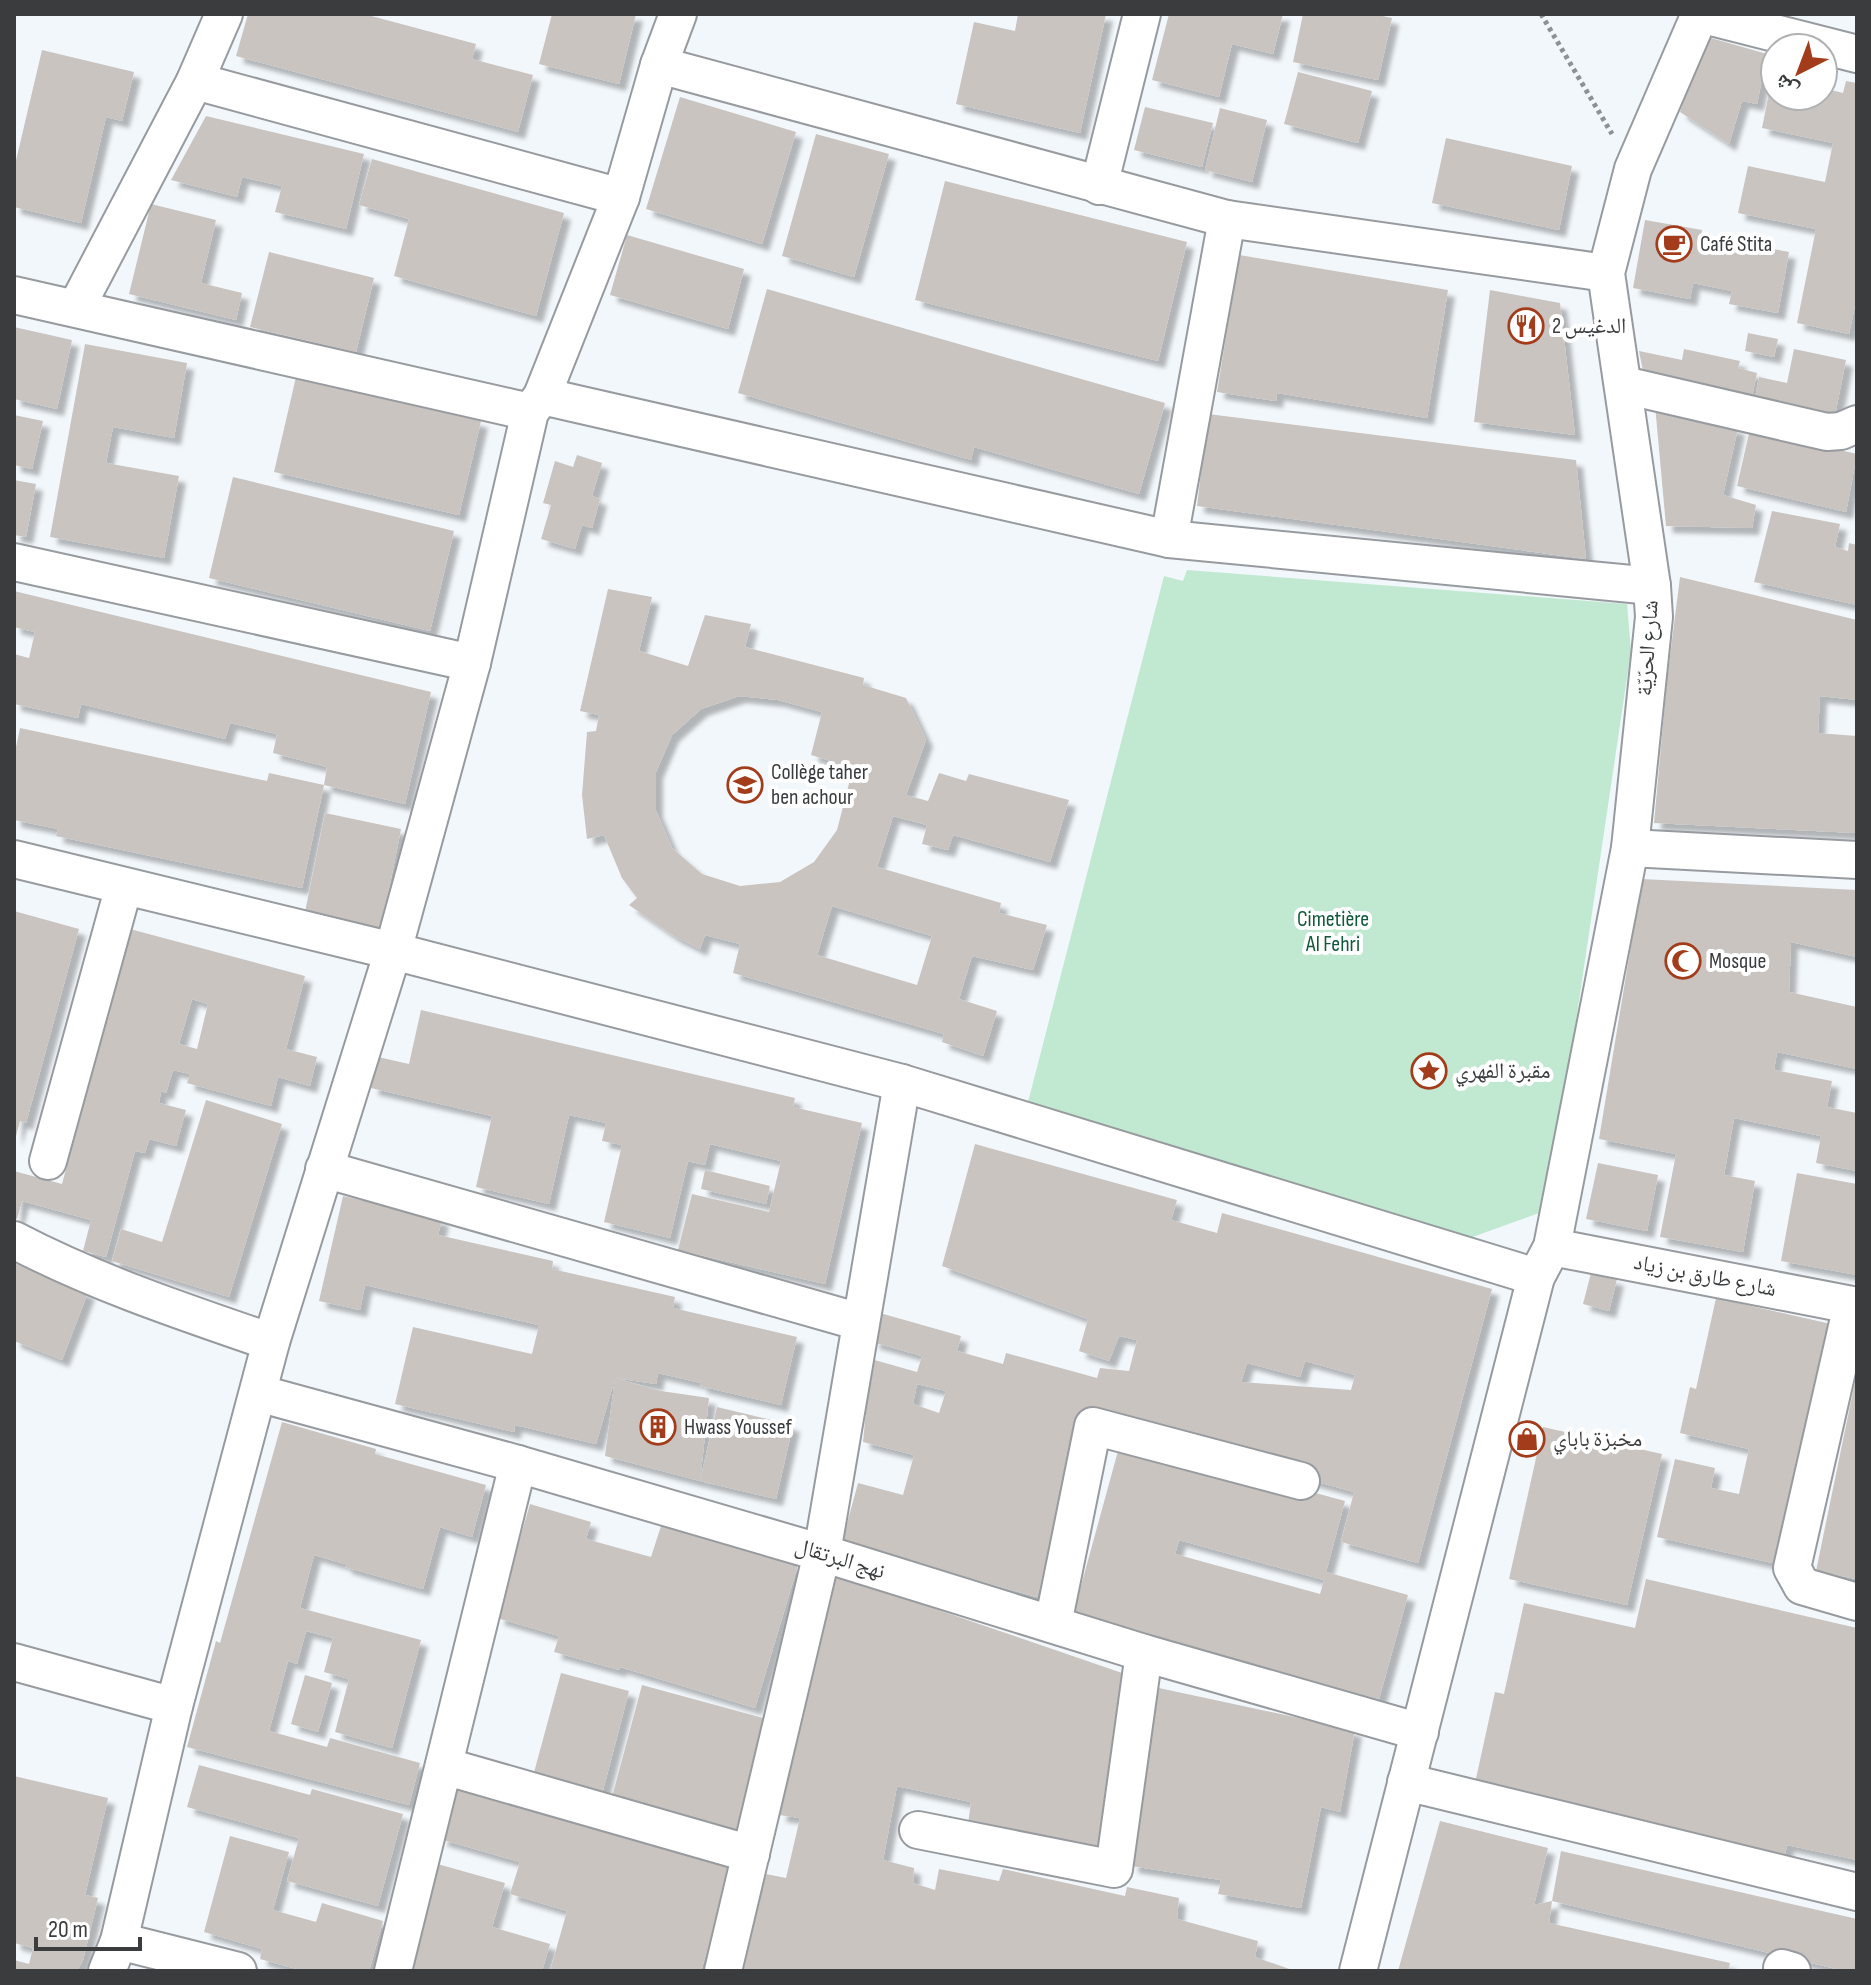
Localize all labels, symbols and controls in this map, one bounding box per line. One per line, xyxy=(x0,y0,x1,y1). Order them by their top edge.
north arrow xyxy=(1759,32,1839,112)
text: ش xyxy=(1769,68,1804,104)
cafe icon: Café Stita xyxy=(1655,225,1693,263)
place label: Café Stita xyxy=(1700,231,1772,258)
restaurant icon: الدغيس 2 xyxy=(1507,307,1545,345)
place label: الدغيس 2 xyxy=(1552,313,1626,340)
street label: شارع الحرّيّة xyxy=(1631,599,1665,697)
place label: Collège taher ben achour xyxy=(771,759,868,811)
school or university icon: Collège taher ben achour xyxy=(726,766,764,804)
park label: Cimetière Al Fehri xyxy=(1297,906,1369,958)
mosque icon: Mosque xyxy=(1664,942,1702,980)
place label: Mosque xyxy=(1709,948,1766,975)
place icon: مقبرة الفهري xyxy=(1410,1052,1448,1090)
place label: مقبرة الفهري xyxy=(1455,1058,1551,1087)
street label: شارع طارق بن زياد xyxy=(1631,1249,1779,1303)
building icon: Hwass Youssef xyxy=(639,1408,677,1446)
place label: Hwass Youssef xyxy=(684,1414,793,1441)
shop icon: مخبزة باباي xyxy=(1508,1420,1546,1458)
place label: مخبزة باباي xyxy=(1553,1426,1642,1455)
street label: نهج البرتقال xyxy=(792,1533,888,1585)
scale bar xyxy=(36,1901,140,1951)
text: 20 m xyxy=(48,1915,88,1944)

